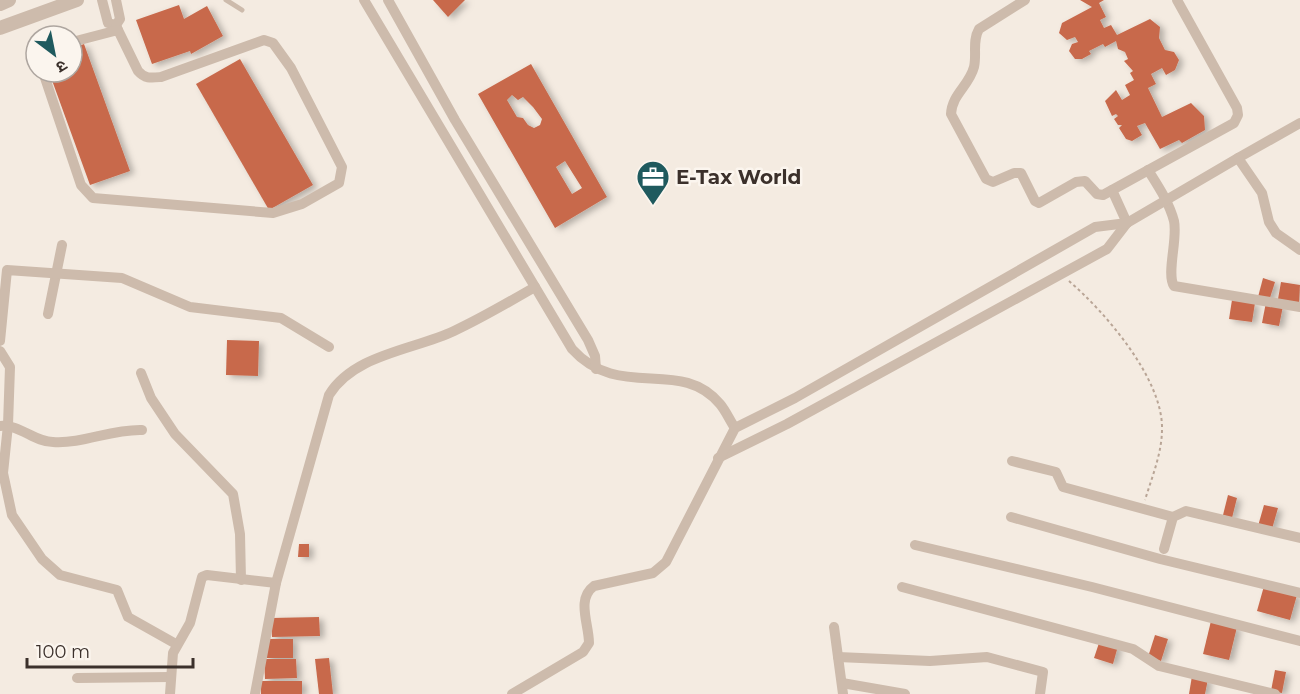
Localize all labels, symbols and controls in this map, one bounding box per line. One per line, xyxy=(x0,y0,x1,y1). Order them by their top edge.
north arrow xyxy=(24,24,84,84)
text: उ xyxy=(52,56,71,77)
office icon: E-Tax World xyxy=(635,159,671,206)
place label: E-Tax World xyxy=(676,165,801,189)
scale bar xyxy=(27,631,194,669)
text: 100 m xyxy=(36,641,90,663)

